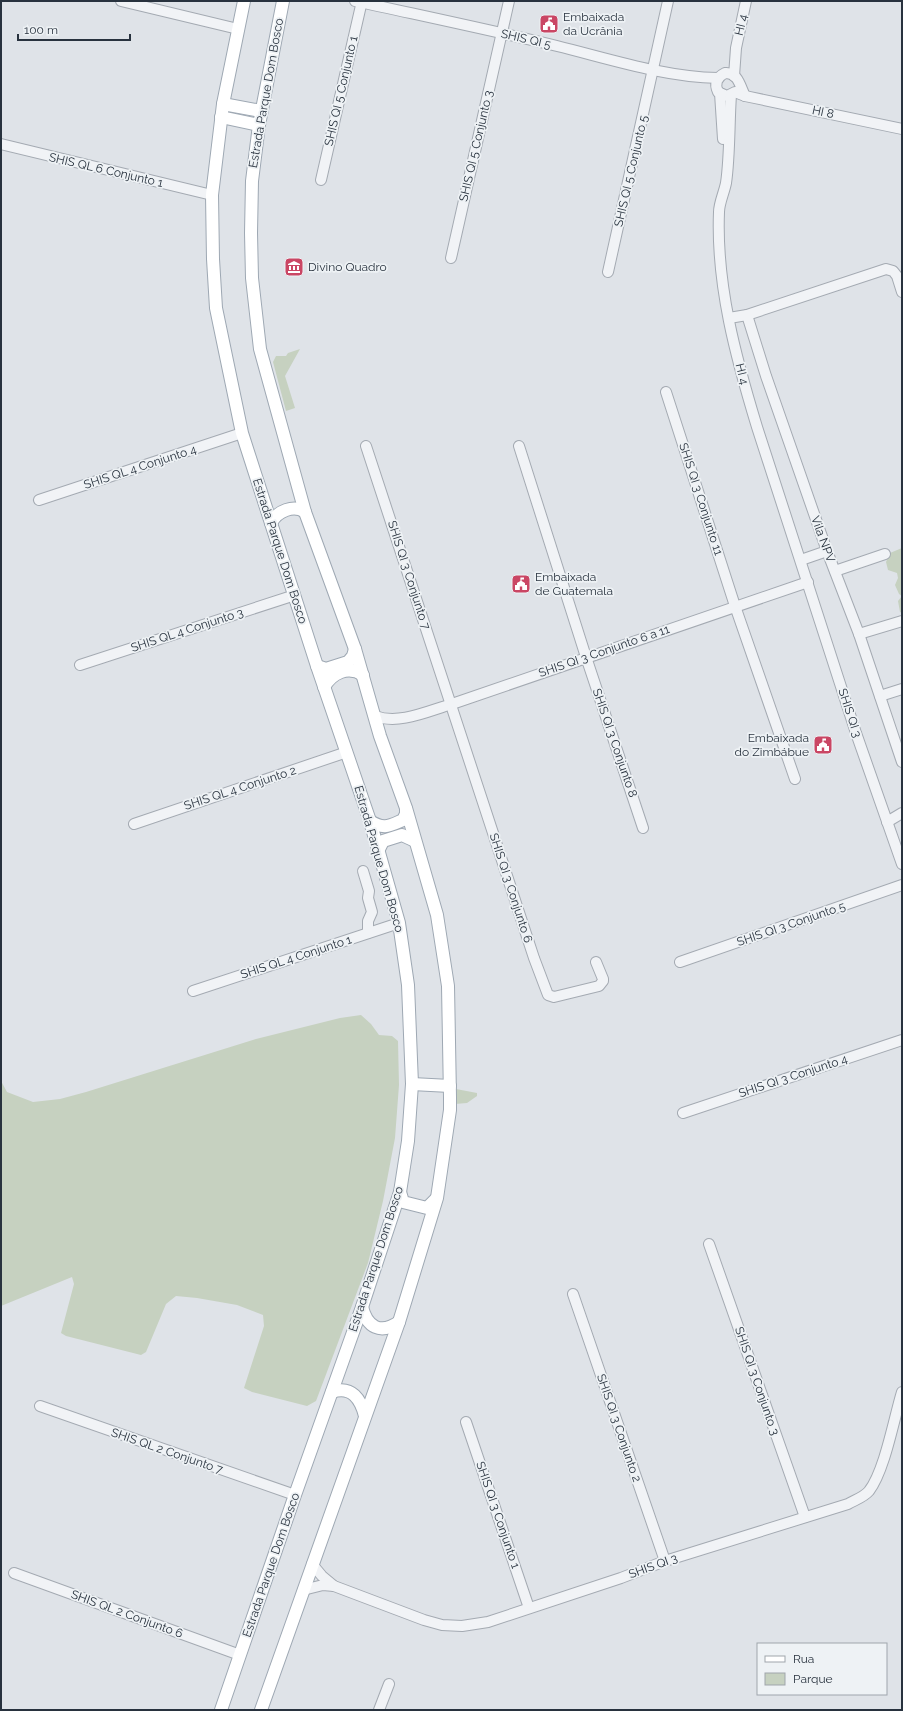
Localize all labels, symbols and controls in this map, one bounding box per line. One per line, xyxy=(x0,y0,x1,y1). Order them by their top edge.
place label: Embaixada da Ucrânia xyxy=(563,10,624,38)
public building icon: Embaixada da Ucrânia xyxy=(538,13,560,35)
street label: HI 4 xyxy=(732,13,750,37)
scale bar xyxy=(18,16,130,42)
street label: Estrada Parque Dom Bosco xyxy=(246,17,286,169)
text: 100 m xyxy=(24,23,58,37)
street label: SHIS QI 5 xyxy=(500,26,553,52)
street label: SHIS QI 5 Conjunto 1 xyxy=(322,35,360,147)
street label: SHIS QI 5 Conjunto 3 xyxy=(456,89,496,203)
street label: HI 8 xyxy=(811,103,835,121)
street label: SHIS QI 5 Conjunto 5 xyxy=(611,114,651,228)
street label: SHIS QL 6 Conjunto 1 xyxy=(48,150,164,190)
museum icon: Divino Quadro xyxy=(283,256,305,278)
place label: Divino Quadro xyxy=(308,260,387,274)
street label: HI 4 xyxy=(733,362,751,387)
street label: SHIS QI 3 Conjunto 11 xyxy=(676,441,726,557)
street label: SHIS QL 4 Conjunto 4 xyxy=(82,442,198,492)
street label: Estrada Parque Dom Bosco xyxy=(250,477,310,625)
street label: Vila NPV xyxy=(808,514,838,564)
street label: SHIS QI 3 Conjunto 7 xyxy=(385,519,433,632)
place label: Embaixada de Guatemala xyxy=(535,570,613,598)
public building icon: Embaixada de Guatemala xyxy=(510,573,532,595)
street label: SHIS QL 4 Conjunto 3 xyxy=(129,605,245,655)
street label: SHIS QI 3 Conjunto 6 a 11 xyxy=(537,622,671,680)
street label: SHIS QI 3 Conjunto 8 xyxy=(590,687,640,799)
street label: SHIS QI 3 xyxy=(835,687,865,739)
place label: Embaixada do Zimbábue xyxy=(735,731,809,759)
public building icon: Embaixada do Zimbábue xyxy=(812,734,834,756)
street label: SHIS QL 4 Conjunto 2 xyxy=(182,763,298,813)
street label: Estrada Parque Dom Bosco xyxy=(351,784,407,934)
street label: SHIS QI 3 Conjunto 6 xyxy=(487,831,535,945)
street label: SHIS QI 3 Conjunto 5 xyxy=(735,899,847,949)
street label: SHIS QL 4 Conjunto 1 xyxy=(239,932,353,982)
street label: SHIS QI 3 Conjunto 4 xyxy=(737,1052,850,1100)
street label: Estrada Parque Dom Bosco xyxy=(346,1185,406,1333)
street label: SHIS QI 3 Conjunto 3 xyxy=(732,1325,782,1437)
street label: SHIS QI 3 Conjunto 2 xyxy=(594,1372,644,1484)
street label: SHIS QL 2 Conjunto 7 xyxy=(109,1425,225,1477)
street label: SHIS QI 3 Conjunto 1 xyxy=(473,1460,523,1570)
street label: Estrada Parque Dom Bosco xyxy=(240,1491,302,1639)
street label: SHIS QI 3 xyxy=(627,1551,679,1581)
street label: SHIS QL 2 Conjunto 6 xyxy=(69,1587,185,1641)
legend xyxy=(757,1643,887,1695)
text: Rua xyxy=(793,1652,814,1666)
text: Parque xyxy=(793,1672,833,1686)

